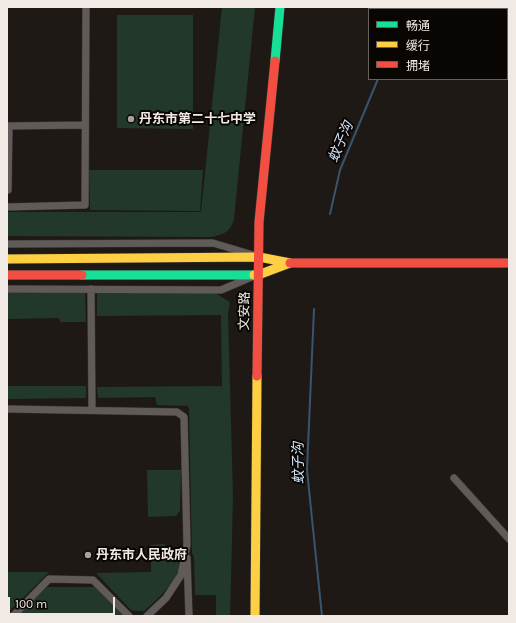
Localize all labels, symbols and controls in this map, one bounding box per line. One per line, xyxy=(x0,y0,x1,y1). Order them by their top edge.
legend xyxy=(368,8,508,80)
text: 畅通 xyxy=(406,19,430,33)
text: 缓行 xyxy=(406,39,430,53)
text: 拥堵 xyxy=(406,59,430,73)
place label: 丹东市第二十七中学 xyxy=(139,111,256,127)
marker: 丹东市第二十七中学 xyxy=(126,114,136,124)
water label: 蚊子沟 xyxy=(325,119,357,165)
street label: 文安路 xyxy=(237,291,253,331)
water label: 蚊子沟 xyxy=(290,442,308,484)
place label: 丹东市人民政府 xyxy=(96,547,187,563)
marker: 丹东市人民政府 xyxy=(83,550,93,560)
scale bar xyxy=(10,589,117,615)
text: 100 m xyxy=(15,597,47,611)

